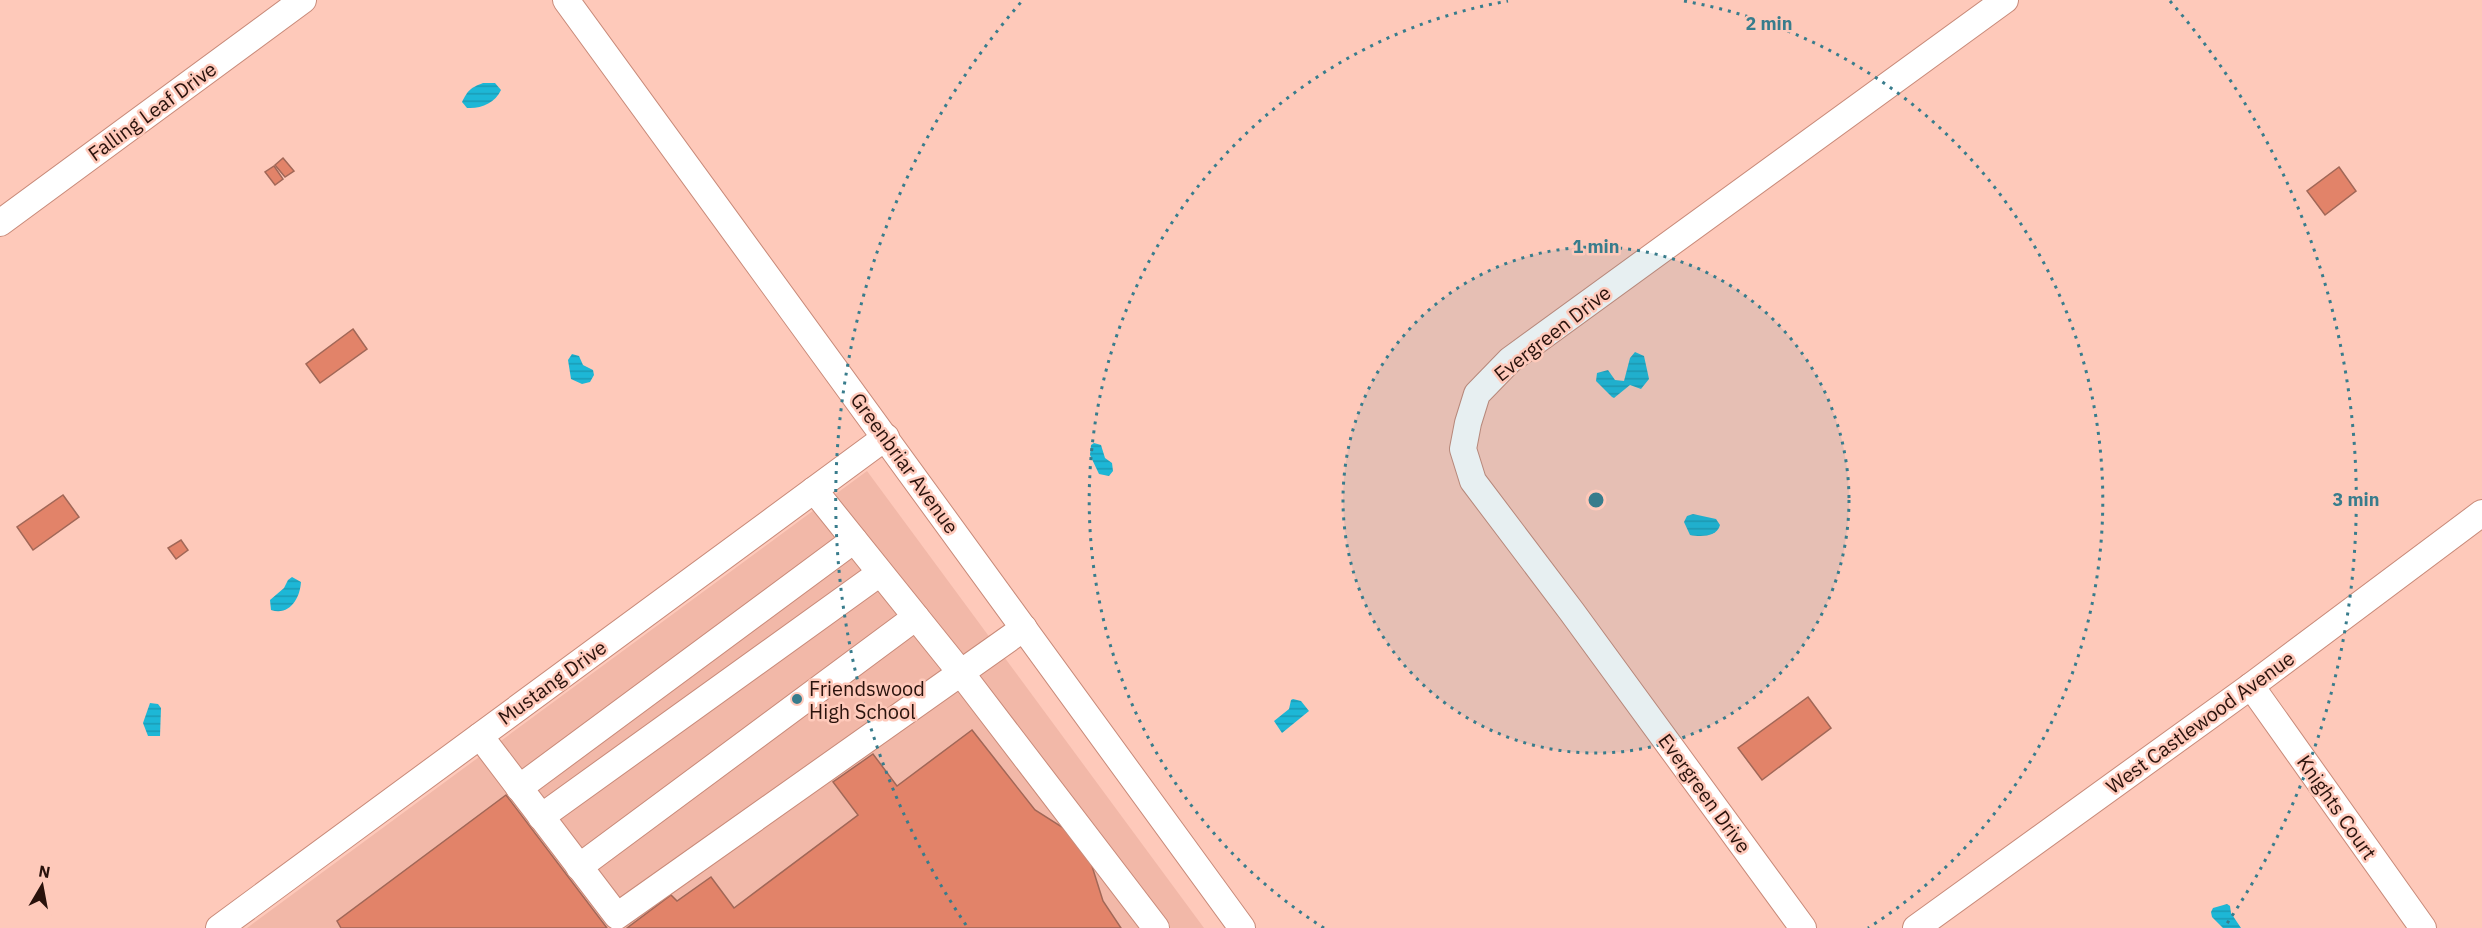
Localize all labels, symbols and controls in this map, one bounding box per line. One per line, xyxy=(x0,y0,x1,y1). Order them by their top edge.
text: 2 min xyxy=(1745,12,1793,35)
street label: Falling Leaf Drive xyxy=(82,55,222,167)
text: 1 min xyxy=(1572,235,1620,258)
street label: Evergreen Drive xyxy=(1488,279,1616,387)
street label: Greenbriar Avenue xyxy=(845,387,965,539)
text: 3 min xyxy=(2332,488,2380,511)
centre of rings xyxy=(1586,490,1606,510)
street label: Mustang Drive xyxy=(492,633,612,731)
street label: West Castlewood Avenue xyxy=(2100,644,2300,800)
place label: Friendswood High School xyxy=(809,675,925,725)
marker: Friendswood High School xyxy=(790,692,804,706)
street label: Evergreen Drive xyxy=(1653,728,1758,858)
street label: Knights Court xyxy=(2291,749,2383,865)
north arrow xyxy=(12,856,72,916)
text: N xyxy=(37,860,52,882)

